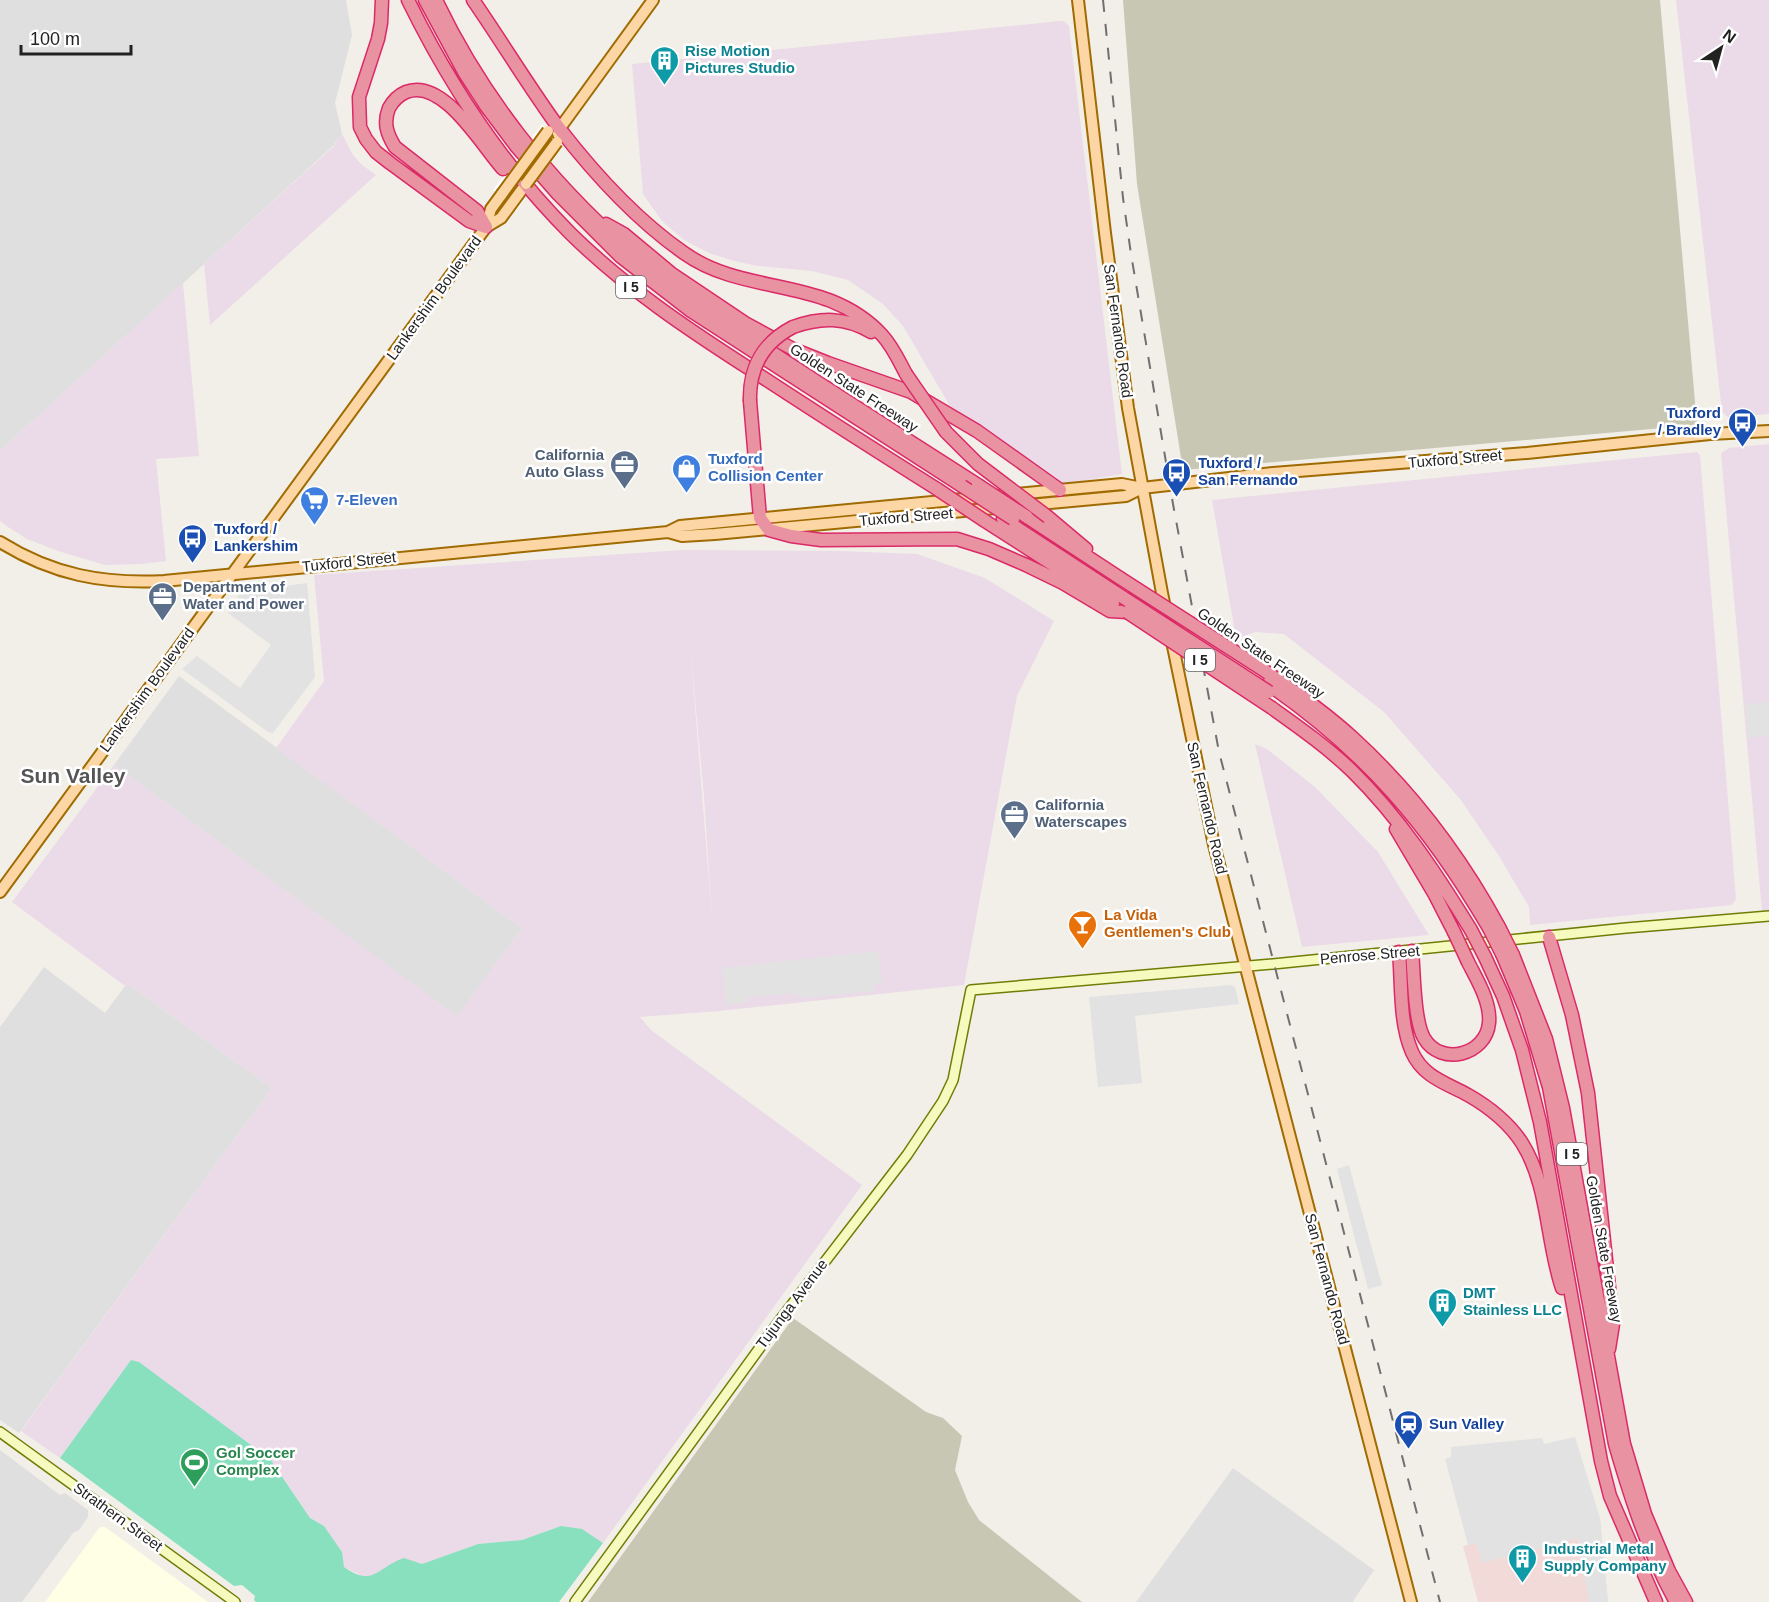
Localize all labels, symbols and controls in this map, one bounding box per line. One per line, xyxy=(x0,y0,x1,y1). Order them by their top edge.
scale bar xyxy=(21,18,130,56)
north arrow xyxy=(1691,18,1751,78)
text: N xyxy=(1720,26,1739,47)
text: 100 m xyxy=(30,29,80,49)
place label: Rise Motion Pictures Studio xyxy=(685,42,795,76)
building icon: Rise Motion Pictures Studio xyxy=(648,44,680,86)
street label: Lankershim Boulevard xyxy=(383,232,484,363)
street label: San Fernando Road xyxy=(1101,263,1136,399)
road number: I 5 xyxy=(616,276,646,298)
street label: Golden State Freeway xyxy=(787,340,922,436)
place label: Tuxford / Bradley xyxy=(1658,404,1722,438)
bus stop icon: Tuxford / Bradley xyxy=(1726,406,1758,448)
place label: California Auto Glass xyxy=(525,446,605,480)
street label: Tuxford Street xyxy=(1407,446,1504,471)
office icon: California Auto Glass xyxy=(609,448,641,490)
place label: Tuxford Collision Center xyxy=(708,450,823,484)
shop icon: Tuxford Collision Center xyxy=(671,452,703,494)
place label: Tuxford / San Fernando xyxy=(1198,454,1298,488)
bus stop icon: Tuxford / San Fernando xyxy=(1161,456,1193,498)
supermarket icon: 7-Eleven xyxy=(299,484,331,526)
place label: 7-Eleven xyxy=(336,491,398,508)
street label: Tuxford Street xyxy=(858,504,955,529)
place label: Tuxford / Lankershim xyxy=(214,520,298,554)
bus stop icon: Tuxford / Lankershim xyxy=(177,522,209,564)
street label: Tuxford Street xyxy=(301,548,398,575)
place label: Department of Water and Power xyxy=(183,578,304,612)
office icon: Department of Water and Power xyxy=(146,580,178,622)
street label: Golden State Freeway xyxy=(1195,604,1328,702)
street label: Lankershim Boulevard xyxy=(96,624,197,755)
road number: I 5 xyxy=(1185,649,1215,671)
street label: San Fernando Road xyxy=(1184,740,1231,876)
district label: Sun Valley xyxy=(20,764,126,787)
place label: California Waterscapes xyxy=(1035,796,1127,830)
office icon: California Waterscapes xyxy=(998,798,1030,840)
place label: La Vida Gentlemen's Club xyxy=(1104,906,1231,940)
bar icon: La Vida Gentlemen's Club xyxy=(1067,908,1099,950)
street label: Penrose Street xyxy=(1319,942,1421,967)
road number: I 5 xyxy=(1557,1143,1587,1165)
street label: Golden State Freeway xyxy=(1583,1174,1626,1324)
street label: San Fernando Road xyxy=(1302,1211,1353,1346)
street label: Tujunga Avenue xyxy=(752,1256,831,1352)
place label: DMT Stainless LLC xyxy=(1463,1284,1562,1318)
building icon: DMT Stainless LLC xyxy=(1426,1286,1458,1328)
station icon: Sun Valley xyxy=(1392,1408,1424,1450)
place label: Sun Valley xyxy=(1429,1415,1505,1432)
place label: Gol Soccer Complex xyxy=(216,1444,295,1478)
sports icon: Gol Soccer Complex xyxy=(179,1446,211,1488)
street label: Strathern Street xyxy=(70,1479,167,1555)
place label: Industrial Metal Supply Company xyxy=(1544,1540,1667,1574)
building icon: Industrial Metal Supply Company xyxy=(1507,1542,1539,1584)

